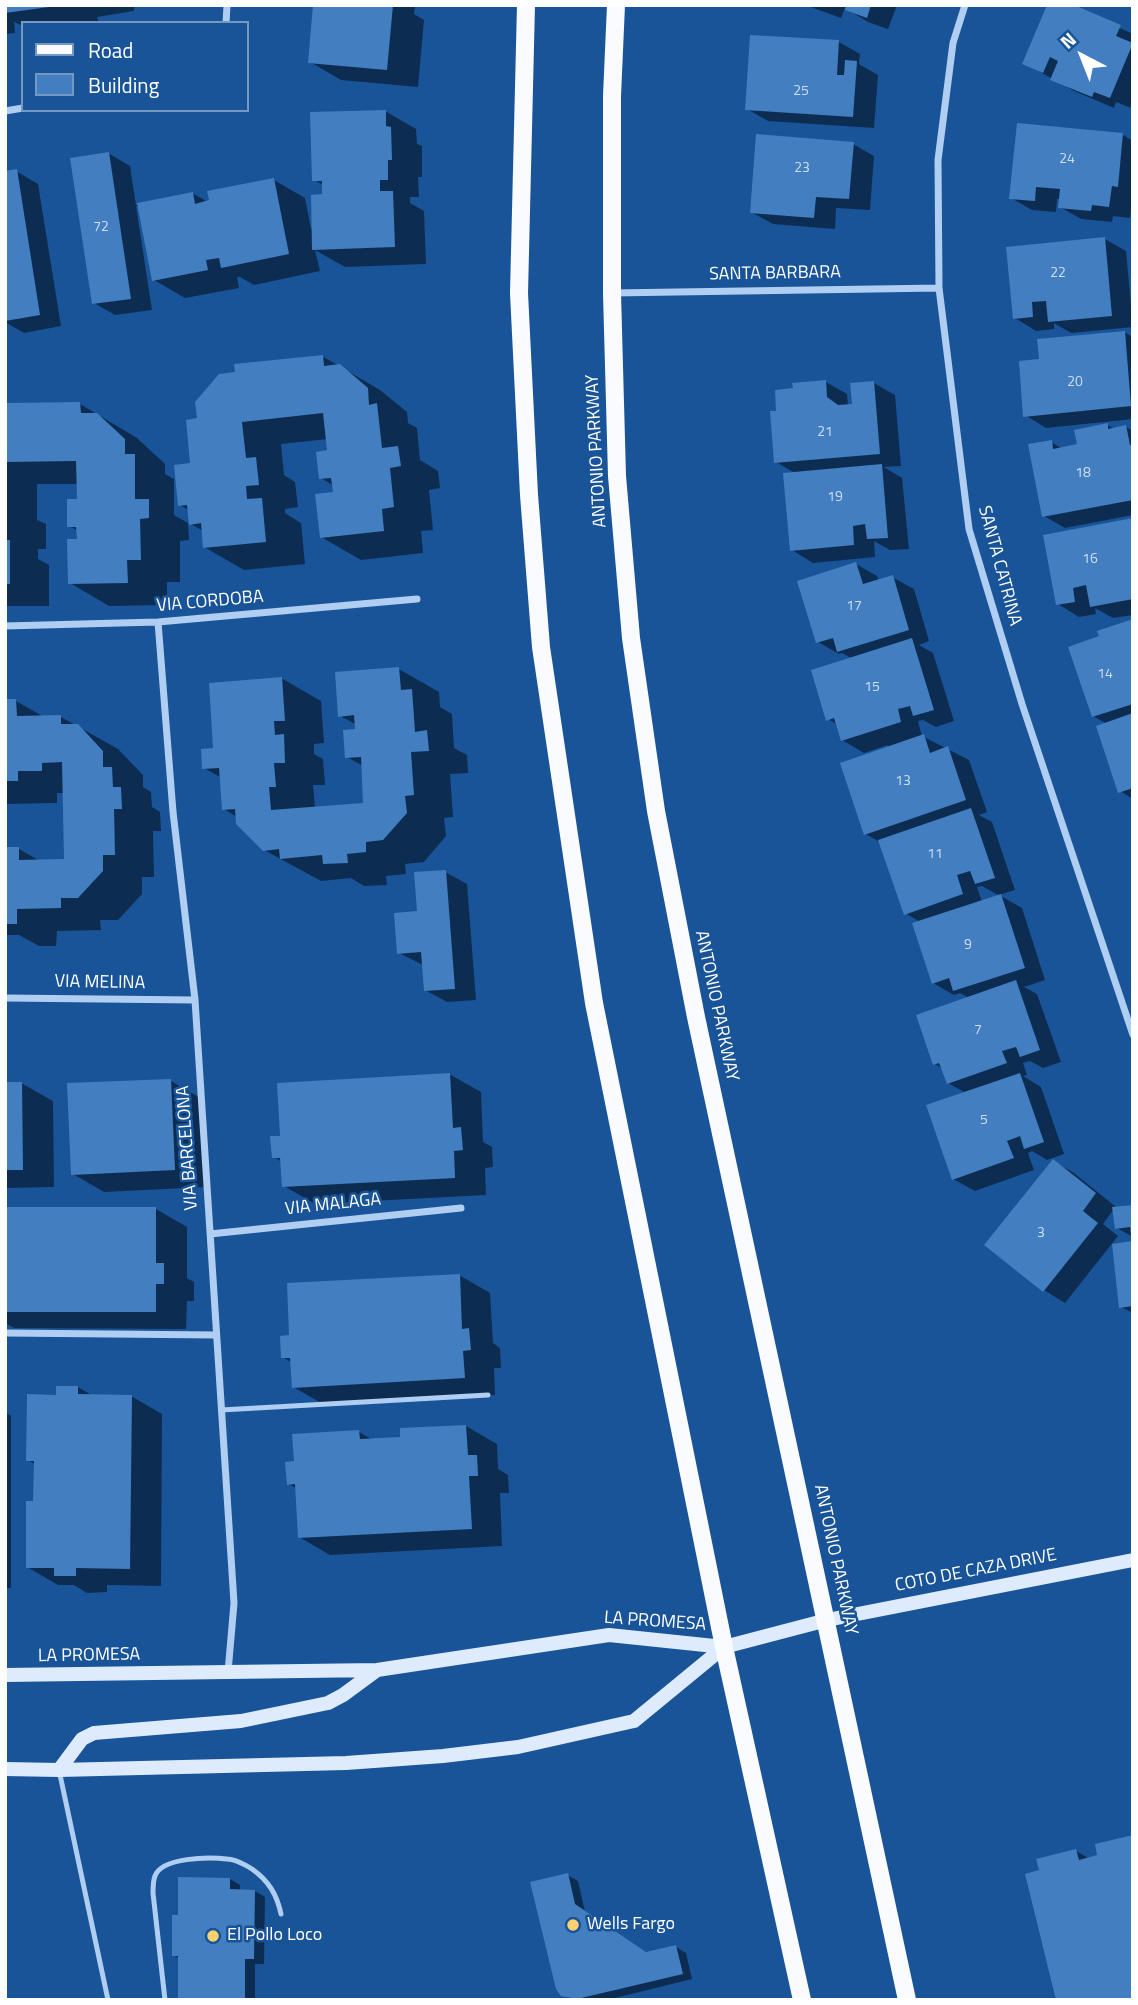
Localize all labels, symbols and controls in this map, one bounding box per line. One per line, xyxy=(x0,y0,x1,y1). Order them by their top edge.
legend xyxy=(21,21,248,112)
north arrow xyxy=(1047,21,1117,91)
text: N xyxy=(1053,25,1082,55)
text: Road xyxy=(88,34,133,66)
text: Building xyxy=(88,69,159,101)
house number: 25 xyxy=(793,84,809,100)
house number: 24 xyxy=(1059,152,1075,168)
house number: 23 xyxy=(794,161,810,177)
house number: 72 xyxy=(93,220,109,236)
street label: SANTA BARBARA xyxy=(709,262,841,286)
house number: 22 xyxy=(1050,266,1066,282)
street label: ANTONIO PARKWAY xyxy=(582,374,612,528)
house number: 20 xyxy=(1067,375,1083,391)
house number: 21 xyxy=(817,425,833,441)
house number: 18 xyxy=(1075,466,1091,482)
house number: 19 xyxy=(827,490,843,506)
street label: SANTA CATRINA xyxy=(973,504,1025,628)
house number: 16 xyxy=(1082,552,1098,568)
street label: VIA CORDOBA xyxy=(156,587,264,617)
house number: 17 xyxy=(846,599,862,615)
house number: 14 xyxy=(1097,667,1113,683)
house number: 15 xyxy=(864,680,880,696)
house number: 13 xyxy=(895,774,911,790)
house number: 11 xyxy=(927,847,943,863)
street label: ANTONIO PARKWAY xyxy=(689,929,743,1083)
house number: 9 xyxy=(964,938,972,954)
street label: VIA MELINA xyxy=(55,971,145,995)
house number: 7 xyxy=(974,1023,982,1039)
street label: VIA BARCELONA xyxy=(173,1085,203,1211)
house number: 5 xyxy=(980,1113,988,1129)
street label: VIA MALAGA xyxy=(284,1189,382,1221)
house number: 3 xyxy=(1037,1226,1045,1242)
street label: ANTONIO PARKWAY xyxy=(808,1483,862,1637)
street label: COTO DE CAZA DRIVE xyxy=(893,1545,1059,1597)
street label: LA PROMESA xyxy=(603,1608,707,1636)
street label: LA PROMESA xyxy=(38,1644,140,1668)
place label: Wells Fargo xyxy=(587,1914,675,1936)
marker: Wells Fargo xyxy=(565,1917,581,1933)
place label: El Pollo Loco xyxy=(227,1925,322,1947)
marker: El Pollo Loco xyxy=(205,1928,221,1944)

